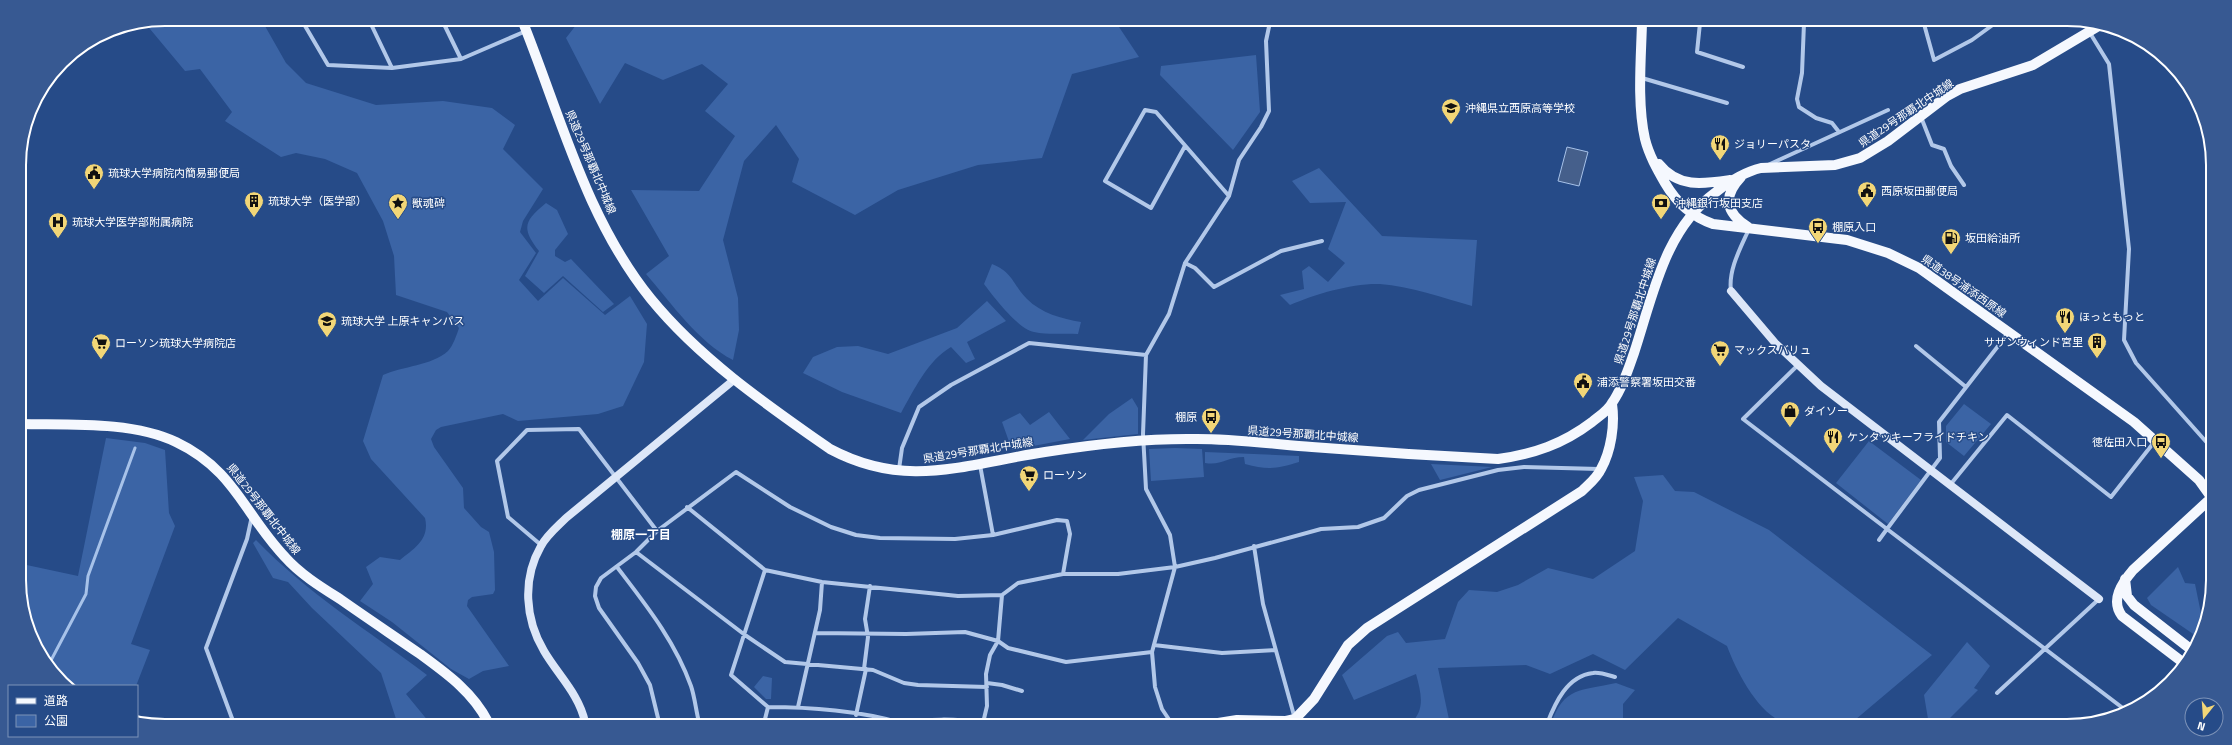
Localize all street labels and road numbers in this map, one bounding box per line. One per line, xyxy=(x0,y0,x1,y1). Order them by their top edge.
street label: 県道29号那覇北中城線 xyxy=(1855,75,1957,151)
street label: 県道29号那覇北中城線 xyxy=(562,108,620,216)
street label: 県道38号浦添西原線 xyxy=(1918,251,2010,321)
street label: 県道29号那覇北中城線 xyxy=(1610,256,1660,366)
street label: 県道29号那覇北中城線 xyxy=(1247,422,1359,446)
street label: 県道29号那覇北中城線 xyxy=(922,433,1034,467)
street label: 県道29号那覇北中城線 xyxy=(223,460,305,558)

